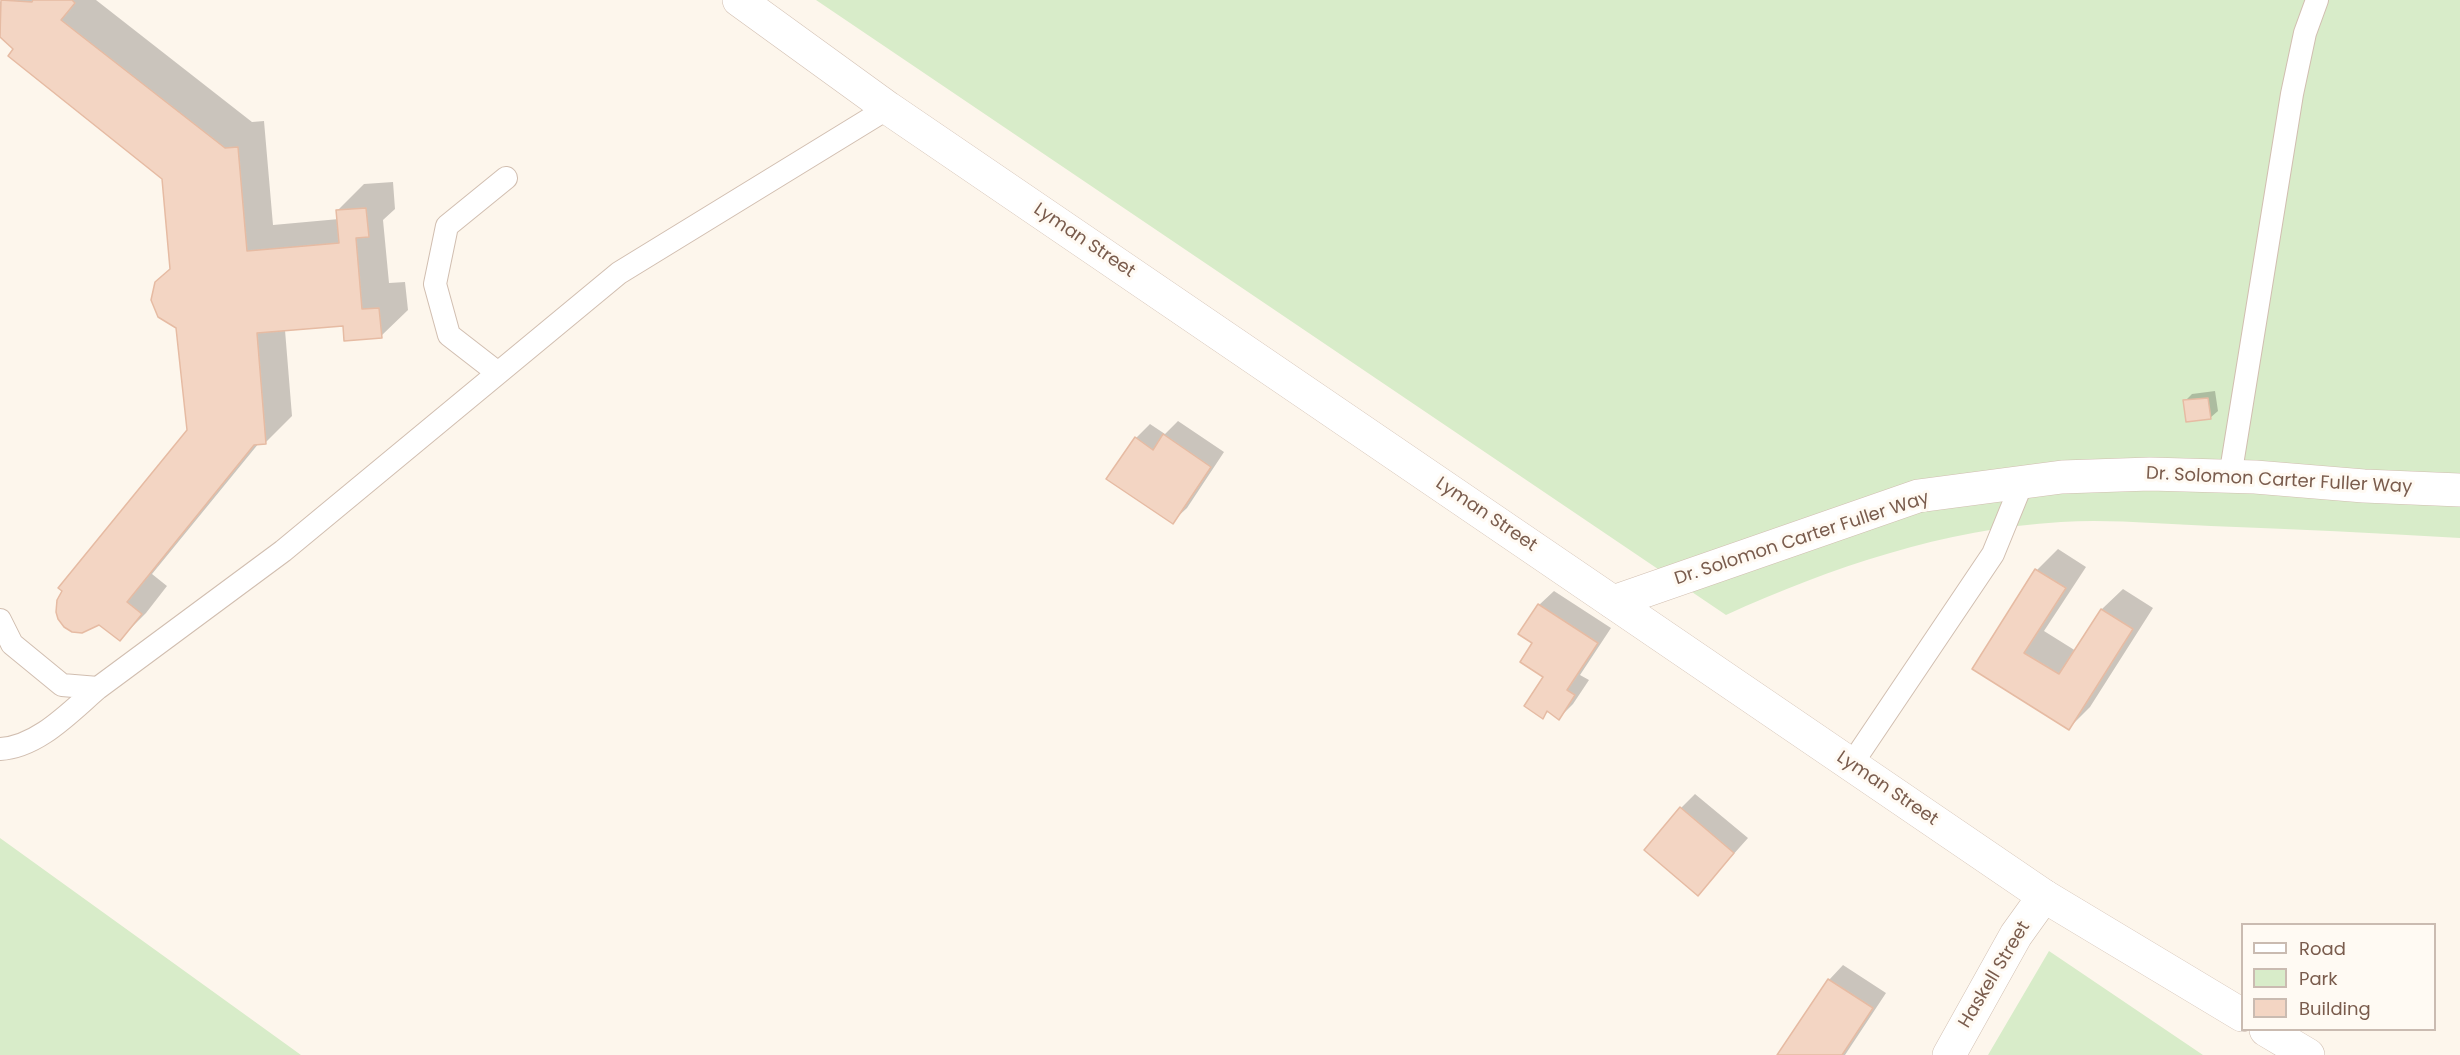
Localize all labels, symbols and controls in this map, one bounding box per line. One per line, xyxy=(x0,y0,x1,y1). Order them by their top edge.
street label: Lyman Street xyxy=(1029,199,1139,283)
street label: Dr. Solomon Carter Fuller Way xyxy=(2145,463,2413,499)
street label: Lyman Street xyxy=(1431,473,1541,557)
street label: Dr. Solomon Carter Fuller Way xyxy=(1672,488,1932,590)
street label: Lyman Street xyxy=(1832,747,1942,831)
street label: Haskell Street xyxy=(1955,918,2035,1032)
legend xyxy=(2241,923,2436,1031)
text: Road xyxy=(2299,936,2346,961)
text: Park xyxy=(2299,966,2338,991)
text: Building xyxy=(2299,996,2371,1021)

